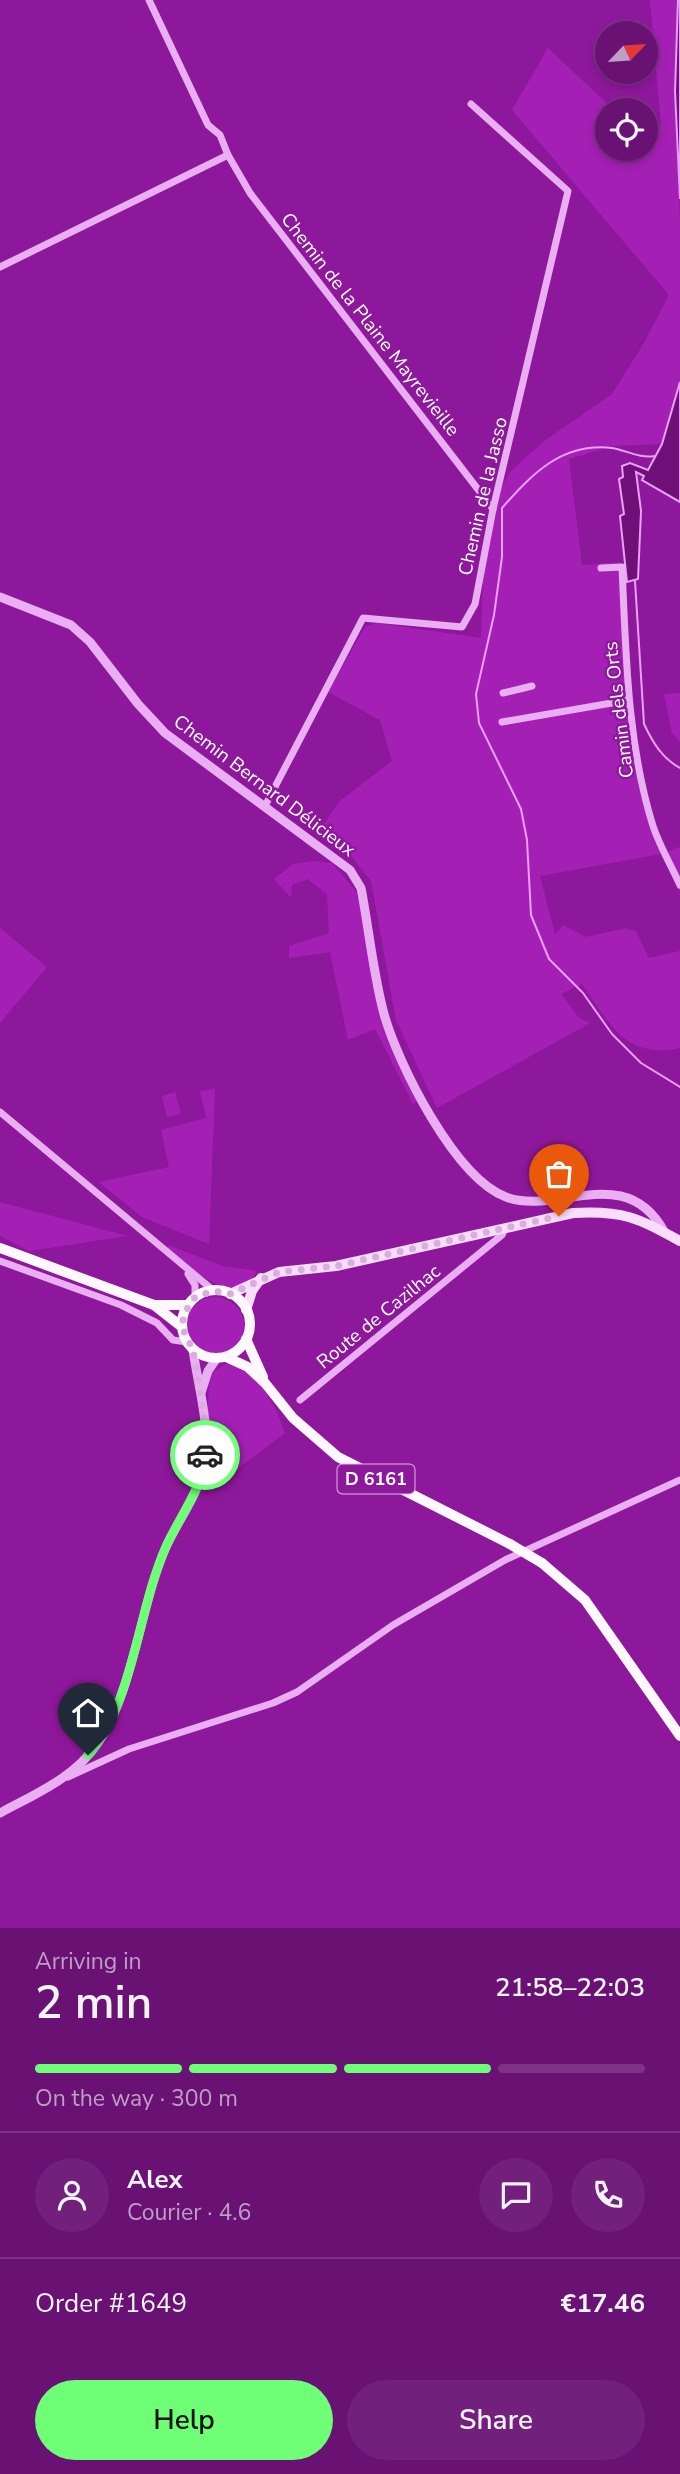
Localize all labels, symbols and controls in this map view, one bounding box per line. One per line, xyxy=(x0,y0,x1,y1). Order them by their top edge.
north arrow xyxy=(595,21,658,84)
map controls xyxy=(595,21,658,161)
button: locate xyxy=(595,98,658,161)
street label: Chemin de la Plaine Mayrevieille xyxy=(275,207,466,442)
street label: Chemin de la Jasso xyxy=(452,414,514,578)
street label: Camin dels Orts xyxy=(598,640,640,780)
street label: Chemin Bernard Délicieux xyxy=(168,709,361,863)
pin xyxy=(529,1144,589,1216)
icon: bag xyxy=(540,1155,578,1193)
street label: Route de Cazilhac xyxy=(311,1259,446,1375)
courier xyxy=(170,1420,240,1490)
icon: car xyxy=(186,1436,224,1474)
road number: D 6161 xyxy=(338,1464,414,1494)
pin xyxy=(58,1683,118,1755)
icon: home xyxy=(69,1694,107,1732)
text: Arriving in xyxy=(35,1946,142,1977)
text: 21:58–22:03 xyxy=(495,1970,645,2005)
text: 2 min xyxy=(35,1971,152,2034)
text: On the way · 300 m xyxy=(35,2083,238,2114)
button: person xyxy=(35,2158,109,2232)
button: chat xyxy=(479,2158,553,2232)
button: phone xyxy=(571,2158,645,2232)
text: Alex xyxy=(127,2162,183,2197)
text: Courier · 4.6 xyxy=(127,2197,251,2228)
text: Order #1649 xyxy=(35,2286,187,2321)
text: €17.46 xyxy=(561,2286,645,2321)
button: Help xyxy=(35,2380,333,2460)
button: Share xyxy=(347,2380,645,2460)

